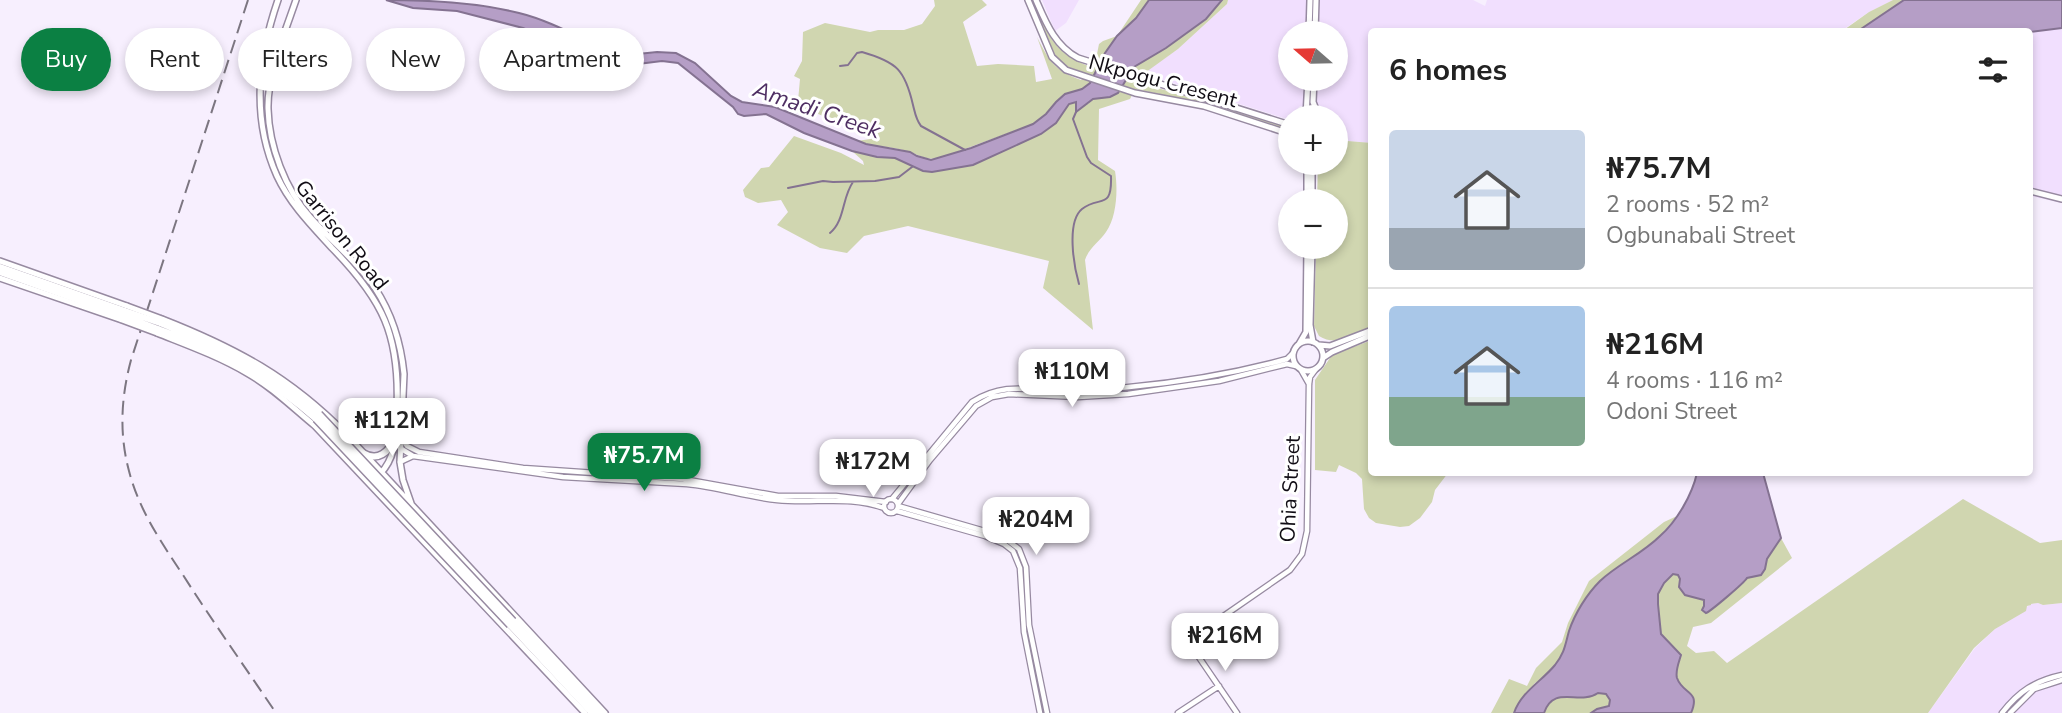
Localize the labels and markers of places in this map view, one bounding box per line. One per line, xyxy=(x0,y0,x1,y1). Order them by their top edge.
pin: ₦110M xyxy=(1023,350,1121,409)
pin: ₦112M xyxy=(343,398,441,458)
pin: ₦75.7M xyxy=(587,434,701,493)
pin: ₦172M xyxy=(824,440,922,499)
pin: ₦204M xyxy=(987,498,1085,557)
pin: ₦216M xyxy=(1176,614,1274,673)

